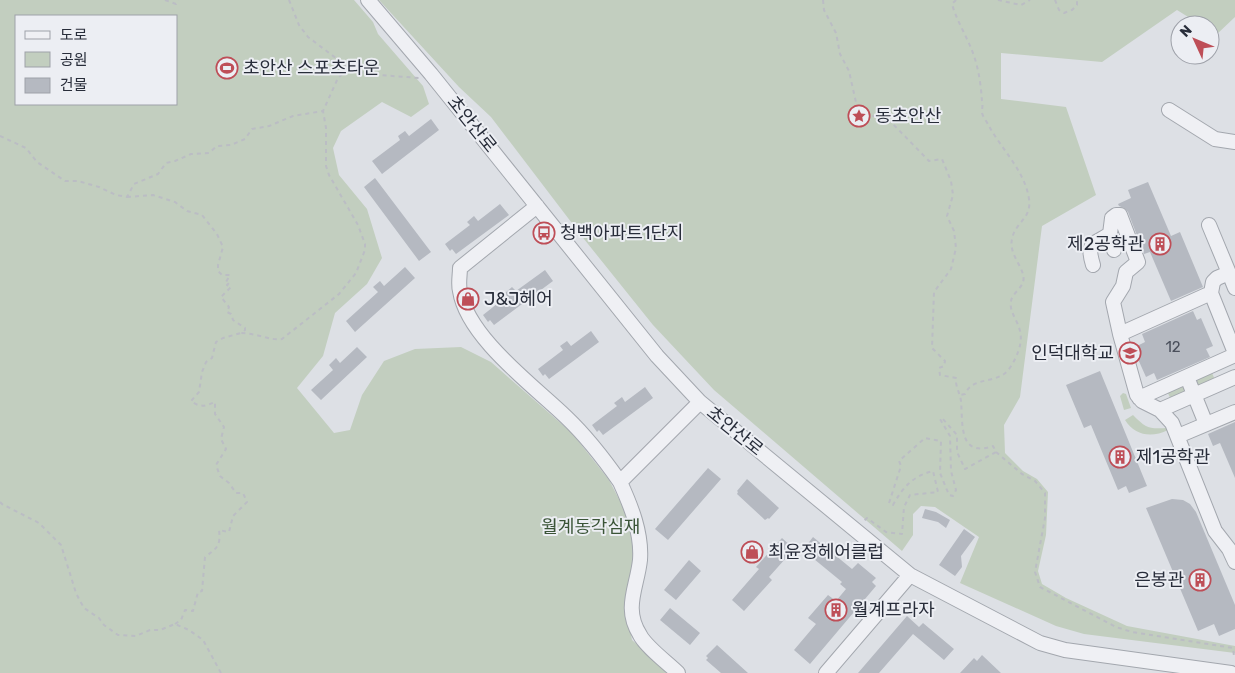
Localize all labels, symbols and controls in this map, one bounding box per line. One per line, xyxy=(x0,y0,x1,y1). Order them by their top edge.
legend xyxy=(15,15,178,105)
north arrow xyxy=(1170,15,1220,65)
text: N xyxy=(1176,22,1196,41)
text: 도로 xyxy=(60,26,88,44)
text: 공원 xyxy=(60,51,88,69)
sports icon: 초안산 스포츠타운 xyxy=(215,56,239,80)
place label: 초안산 스포츠타운 xyxy=(243,57,380,79)
text: 건물 xyxy=(60,76,88,94)
street label: 초안산로 xyxy=(443,91,501,157)
place icon: 동초안산 xyxy=(847,104,871,128)
place label: 동초안산 xyxy=(875,105,941,127)
bus stop icon: 청백아파트1단지 xyxy=(532,221,556,245)
place label: 청백아파트1단지 xyxy=(560,222,684,244)
building icon: 제2공학관 xyxy=(1148,232,1172,256)
place label: 제2공학관 xyxy=(1067,233,1144,255)
shop icon: J&J헤어 xyxy=(456,287,480,311)
place label: J&J헤어 xyxy=(484,288,552,310)
house number: 12 xyxy=(1165,338,1181,356)
school or university icon: 인덕대학교 xyxy=(1118,341,1142,365)
place label: 인덕대학교 xyxy=(1031,342,1114,364)
street label: 초안산로 xyxy=(702,402,768,460)
building icon: 제1공학관 xyxy=(1108,445,1132,469)
place label: 제1공학관 xyxy=(1136,446,1210,468)
park label: 월계동각심재 xyxy=(541,516,641,538)
shop icon: 최윤정헤어클럽 xyxy=(740,540,764,564)
place label: 최윤정헤어클럽 xyxy=(768,541,884,563)
building icon: 은봉관 xyxy=(1188,568,1212,592)
place label: 은봉관 xyxy=(1134,569,1184,591)
building icon: 월계프라자 xyxy=(824,598,848,622)
place label: 월계프라자 xyxy=(852,599,935,621)

